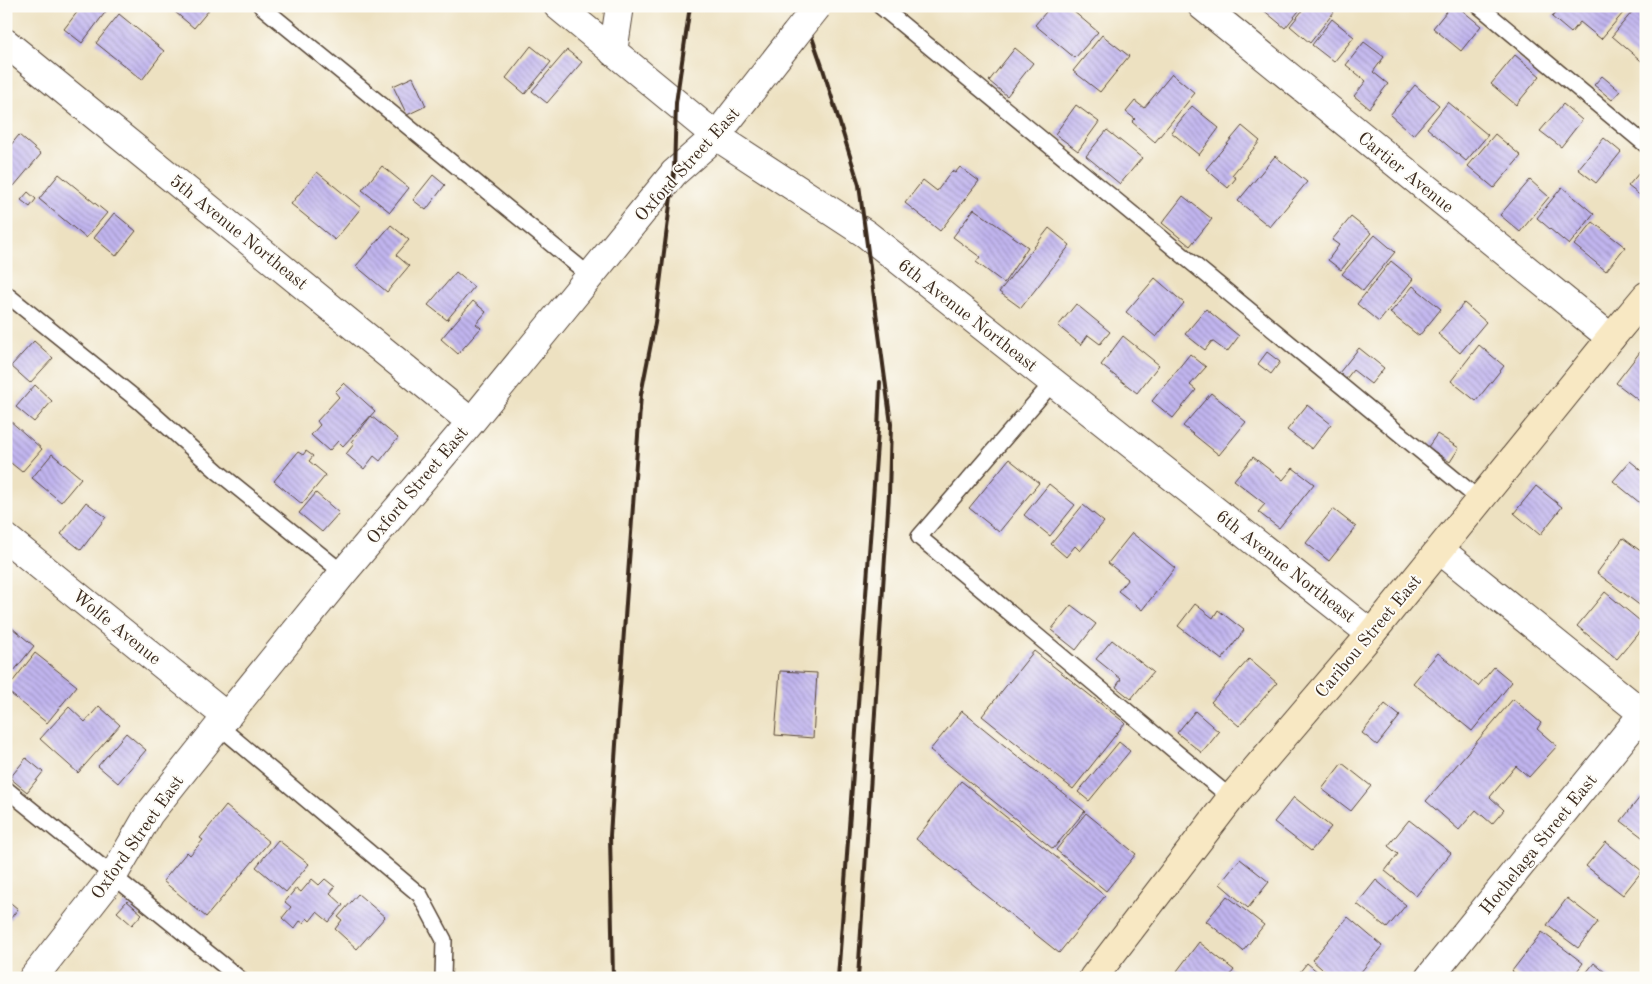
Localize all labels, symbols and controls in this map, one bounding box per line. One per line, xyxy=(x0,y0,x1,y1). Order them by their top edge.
street label: Oxford Street East xyxy=(632,104,744,225)
street label: Cartier Avenue xyxy=(1354,129,1457,217)
street label: 5th Avenue Northeast xyxy=(166,172,311,294)
street label: 6th Avenue Northeast xyxy=(894,256,1040,376)
street label: Oxford Street East xyxy=(364,424,472,548)
street label: 6th Avenue Northeast xyxy=(1212,507,1358,627)
street label: Caribou Street East xyxy=(1312,572,1425,701)
street label: Wolfe Avenue xyxy=(69,587,164,669)
street label: Hochelaga Street East xyxy=(1477,771,1601,918)
street label: Oxford Street East xyxy=(88,772,187,903)

